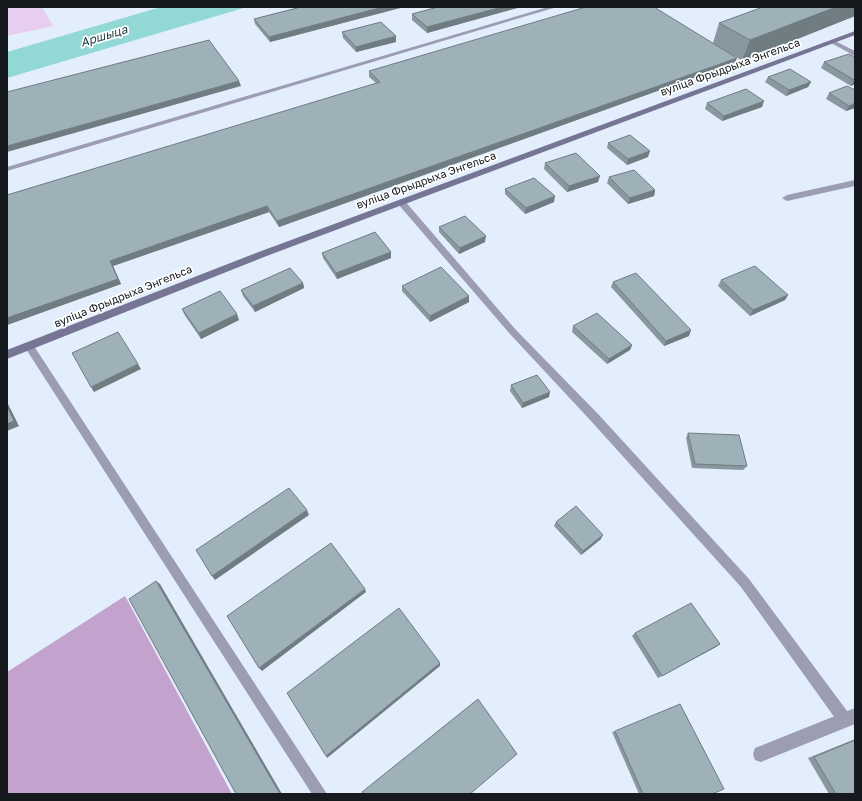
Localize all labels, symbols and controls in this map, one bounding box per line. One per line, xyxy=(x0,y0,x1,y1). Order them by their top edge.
water label: Аршыца xyxy=(79,21,130,50)
street label: вуліца Фрыдрыха Энгельса xyxy=(658,35,801,98)
street label: вуліца Фрыдрыха Энгельса xyxy=(354,148,497,211)
street label: вуліца Фрыдрыха Энгельса xyxy=(52,262,194,329)

